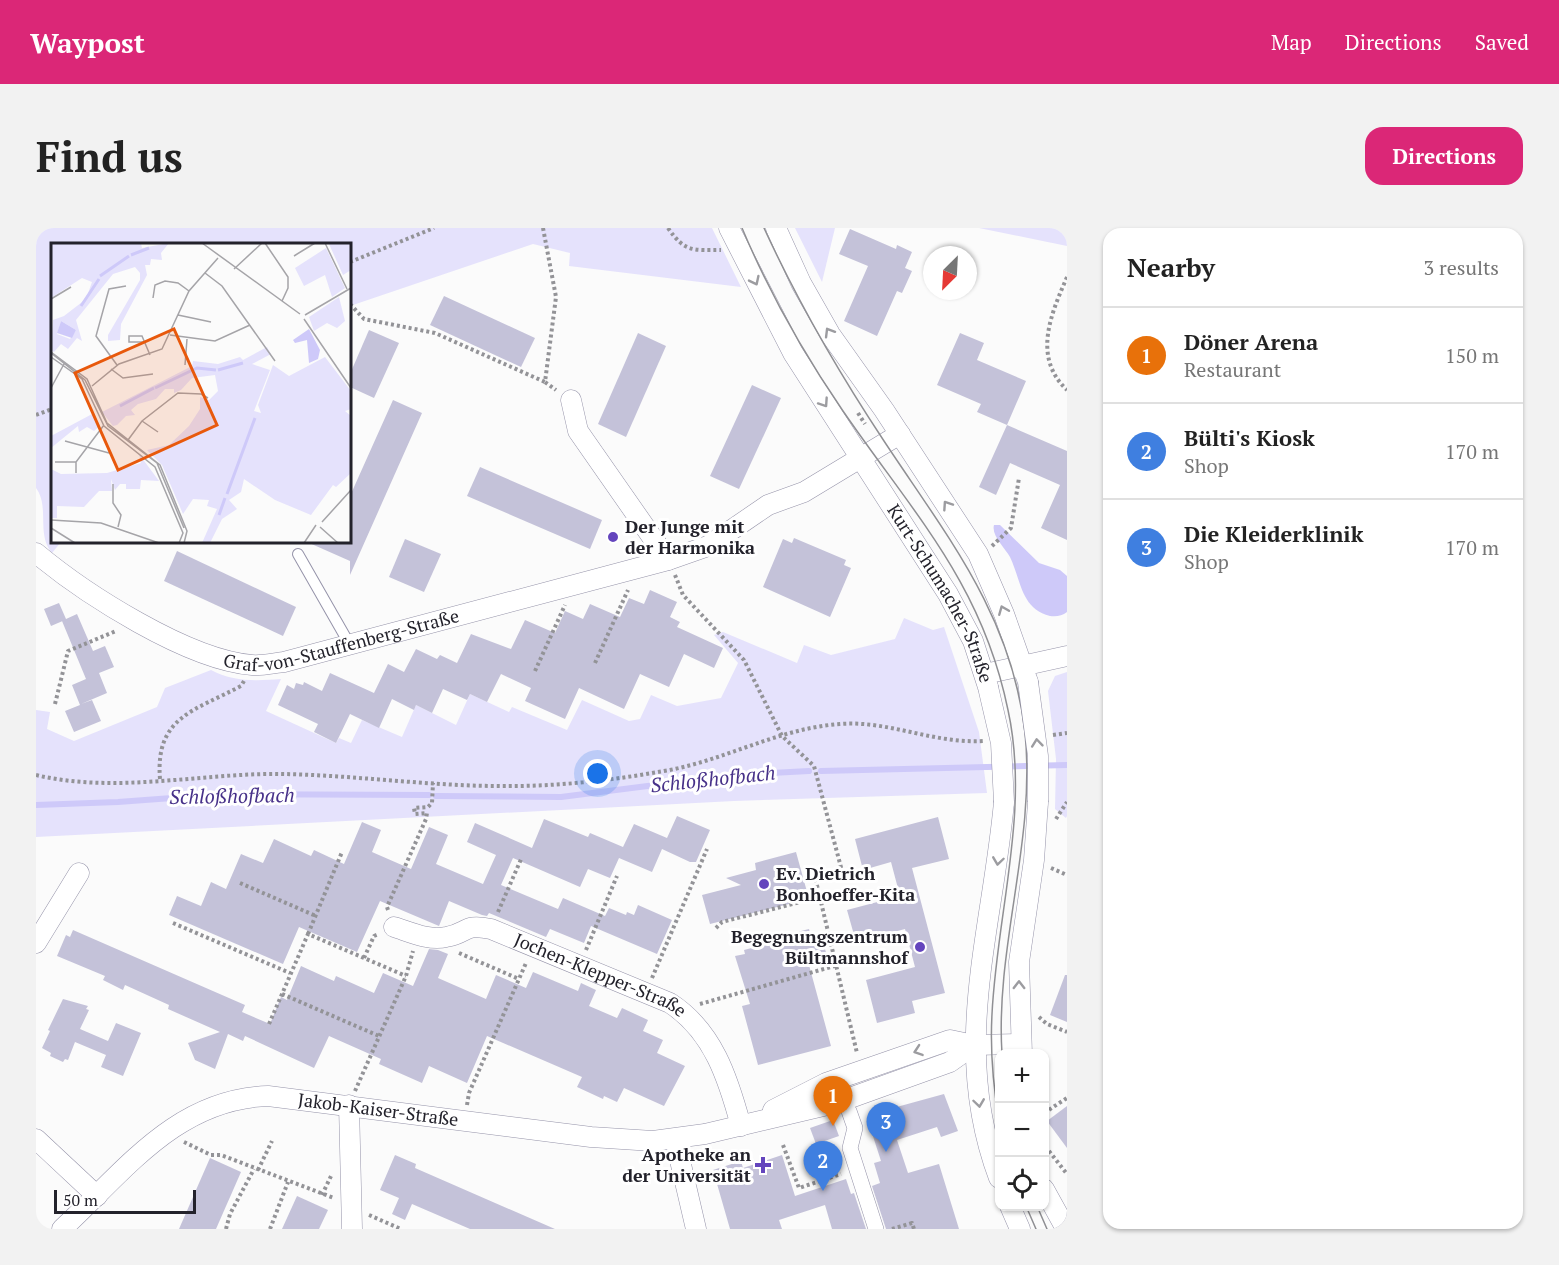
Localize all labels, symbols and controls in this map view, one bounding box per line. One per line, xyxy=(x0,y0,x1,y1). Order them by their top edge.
text: Waypost xyxy=(30,24,145,61)
text: Map xyxy=(1271,28,1312,56)
text: Directions xyxy=(1345,28,1442,56)
text: Saved xyxy=(1475,28,1529,56)
button: Directions xyxy=(1365,127,1523,185)
text: Find us xyxy=(36,128,183,184)
inset map xyxy=(51,243,351,543)
north arrow xyxy=(923,246,977,300)
text: Nearby xyxy=(1127,250,1215,284)
text: 3 results xyxy=(1424,254,1499,281)
one-way arrow xyxy=(747,274,759,285)
text: Döner Arena xyxy=(1184,327,1318,356)
one-way arrow xyxy=(825,328,837,338)
text: 1 xyxy=(1141,342,1152,369)
text: 150 m xyxy=(1445,342,1499,369)
text: Restaurant xyxy=(1184,356,1281,383)
one-way arrow xyxy=(817,396,828,407)
text: Bülti's Kiosk xyxy=(1184,423,1315,452)
text: 2 xyxy=(1141,438,1152,465)
text: 170 m xyxy=(1445,438,1499,465)
text: Shop xyxy=(1184,452,1229,479)
street label: Kurt-Schumacher-Straße xyxy=(882,499,999,686)
one-way arrow xyxy=(943,500,954,511)
place label: Der Junge mit der Harmonika xyxy=(625,514,755,559)
text: Die Kleiderklinik xyxy=(1184,519,1364,548)
marker: Der Junge mit der Harmonika xyxy=(606,530,620,544)
text: 3 xyxy=(1141,534,1152,561)
text: 170 m xyxy=(1445,534,1499,561)
text: Shop xyxy=(1184,548,1229,575)
street label: Graf-von-Stauffenberg-Straße xyxy=(221,603,461,676)
one-way arrow xyxy=(998,606,1010,617)
one-way arrow xyxy=(1031,739,1044,748)
your location xyxy=(583,759,612,788)
water label: Schloßhofbach xyxy=(649,759,777,798)
water label: Schloßhofbach xyxy=(169,781,295,810)
one-way arrow xyxy=(992,855,1005,865)
place label: Ev. Dietrich Bonhoeffer-Kita xyxy=(776,861,915,906)
marker: Ev. Dietrich Bonhoeffer-Kita xyxy=(757,877,771,891)
place label: Begegnungszentrum Bültmannshof xyxy=(731,924,909,969)
street label: Jochen-Klepper-Straße xyxy=(511,927,692,1022)
marker: Begegnungszentrum Bültmannshof xyxy=(913,940,927,954)
one-way arrow xyxy=(1013,981,1025,990)
one-way arrow xyxy=(913,1044,923,1057)
map controls xyxy=(995,1049,1049,1211)
button: + xyxy=(995,1049,1049,1103)
pin: 1 xyxy=(814,1076,852,1126)
street label: Jakob-Kaiser-Straße xyxy=(297,1087,460,1131)
one-way arrow xyxy=(973,1098,985,1107)
pin: 3 xyxy=(866,1102,906,1152)
button: − xyxy=(995,1103,1049,1157)
place label: Apotheke an der Universität xyxy=(622,1142,751,1187)
pin: 2 xyxy=(804,1142,842,1191)
button: locate xyxy=(995,1157,1049,1211)
marker: Apotheke an der Universität xyxy=(756,1158,770,1172)
scale bar xyxy=(54,1187,196,1214)
text: 50 m xyxy=(63,1189,98,1211)

